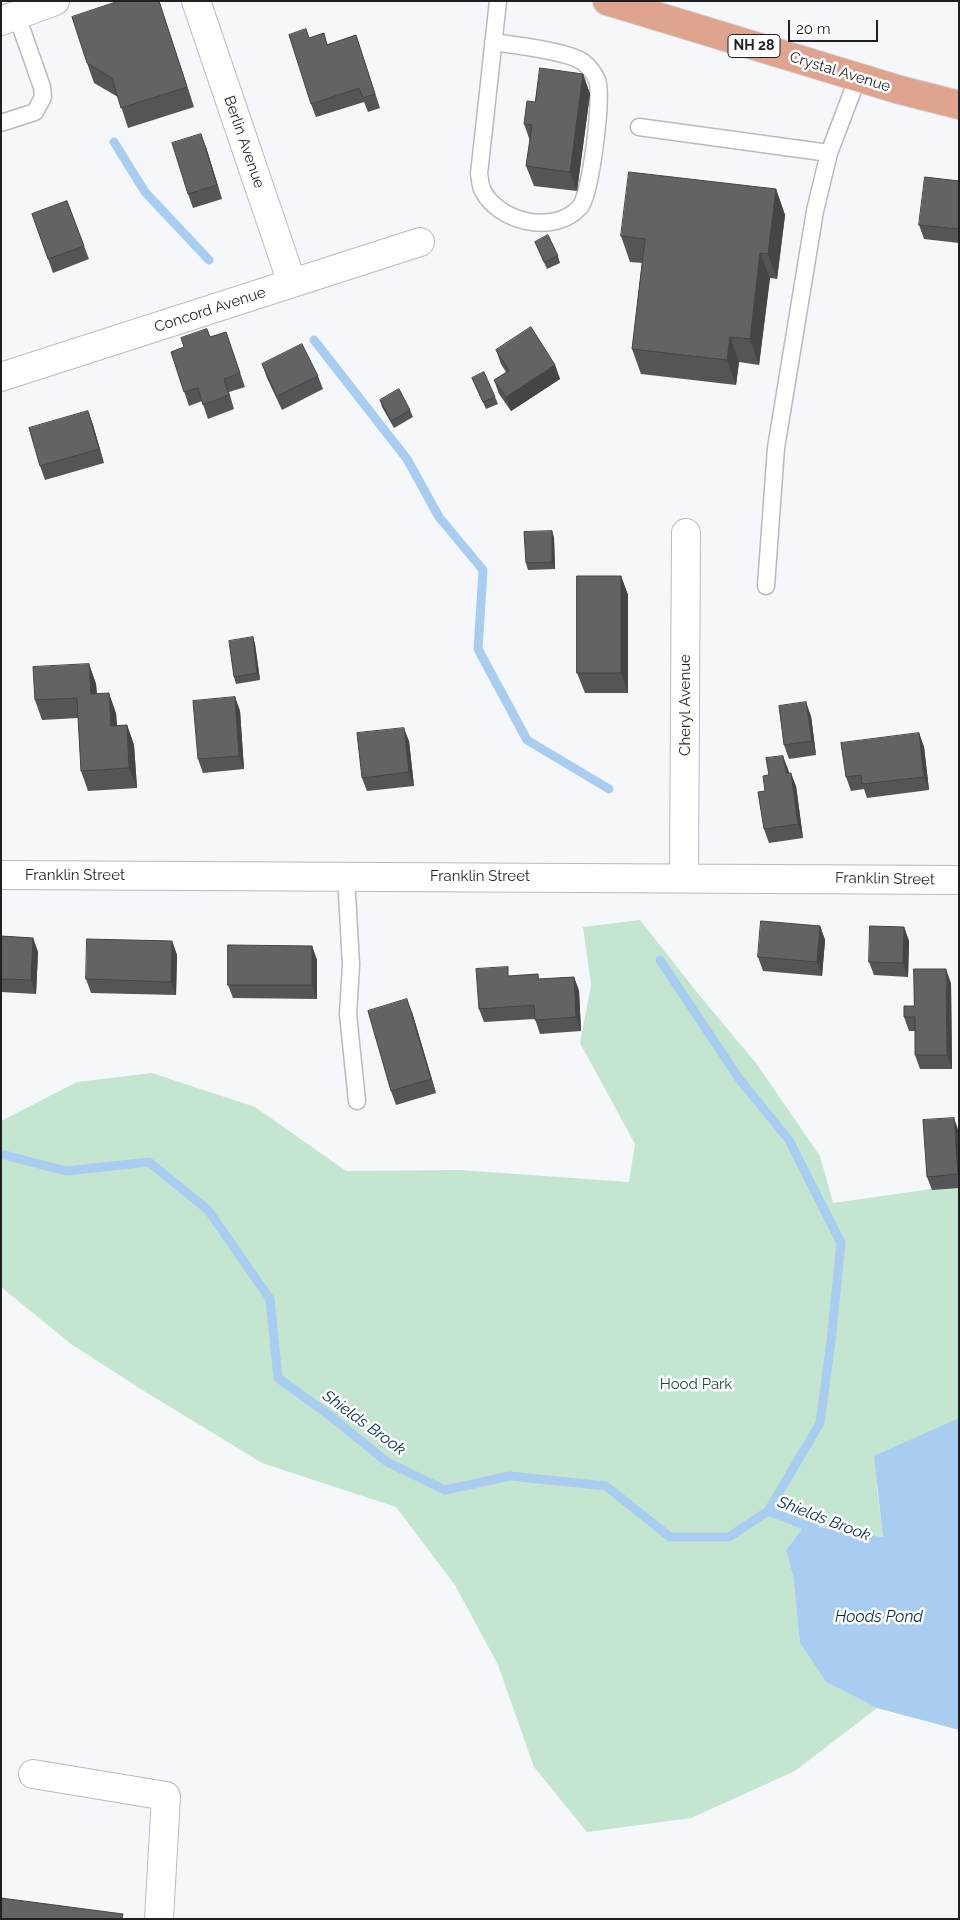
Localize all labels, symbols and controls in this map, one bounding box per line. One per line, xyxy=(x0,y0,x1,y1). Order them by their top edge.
scale bar xyxy=(790,10,880,42)
text: 20 m xyxy=(796,20,831,38)
road number: NH 28 xyxy=(728,34,780,58)
street label: Crystal Avenue xyxy=(787,48,893,96)
street label: Berlin Avenue xyxy=(220,93,268,191)
street label: Concord Avenue xyxy=(152,284,268,336)
street label: Cheryl Avenue xyxy=(676,654,694,756)
street label: Franklin Street xyxy=(25,866,125,884)
street label: Franklin Street xyxy=(430,867,530,885)
street label: Franklin Street xyxy=(835,869,935,889)
park label: Hood Park xyxy=(660,1375,732,1393)
water label: Shields Brook xyxy=(319,1386,409,1460)
water label: Shields Brook xyxy=(775,1492,873,1546)
water label: Hoods Pond xyxy=(835,1607,923,1627)

